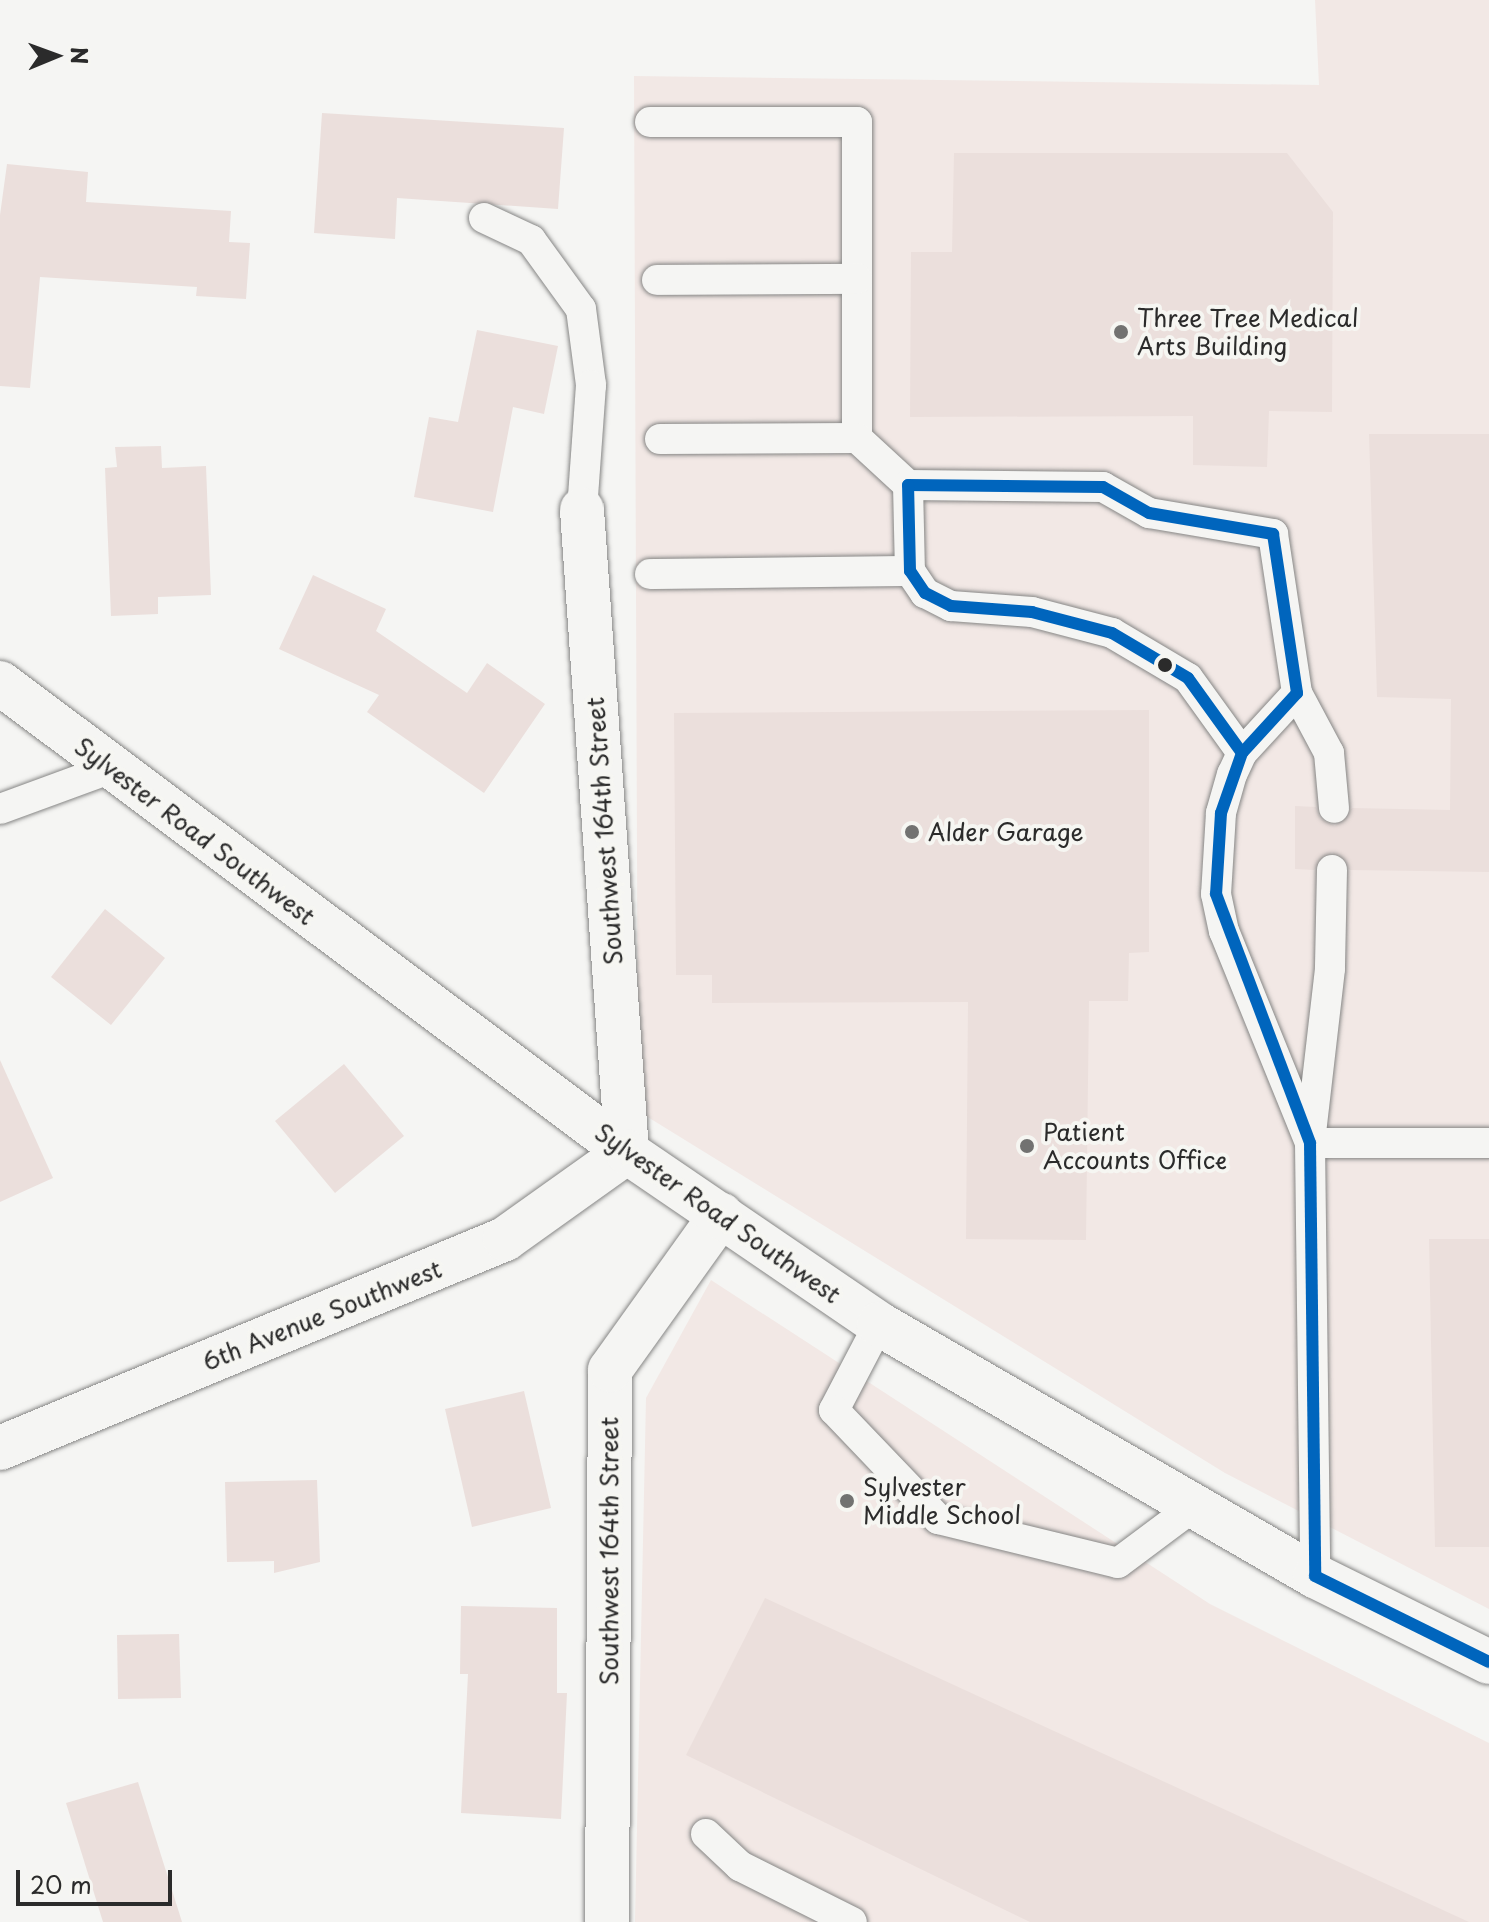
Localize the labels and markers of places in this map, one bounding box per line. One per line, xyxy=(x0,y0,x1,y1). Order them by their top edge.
place label: Three Tree Medical Arts Building xyxy=(1137,304,1361,360)
marker: Three Tree Medical Arts Building xyxy=(1112,323,1130,341)
unlabelled marker xyxy=(1157,657,1173,673)
place label: Alder Garage xyxy=(928,818,1083,846)
marker: Alder Garage xyxy=(903,823,921,841)
place label: Patient Accounts Office xyxy=(1043,1118,1227,1174)
marker: Patient Accounts Office xyxy=(1018,1137,1036,1155)
place label: Sylvester Middle School xyxy=(863,1473,1023,1529)
marker: Sylvester Middle School xyxy=(838,1492,856,1510)

